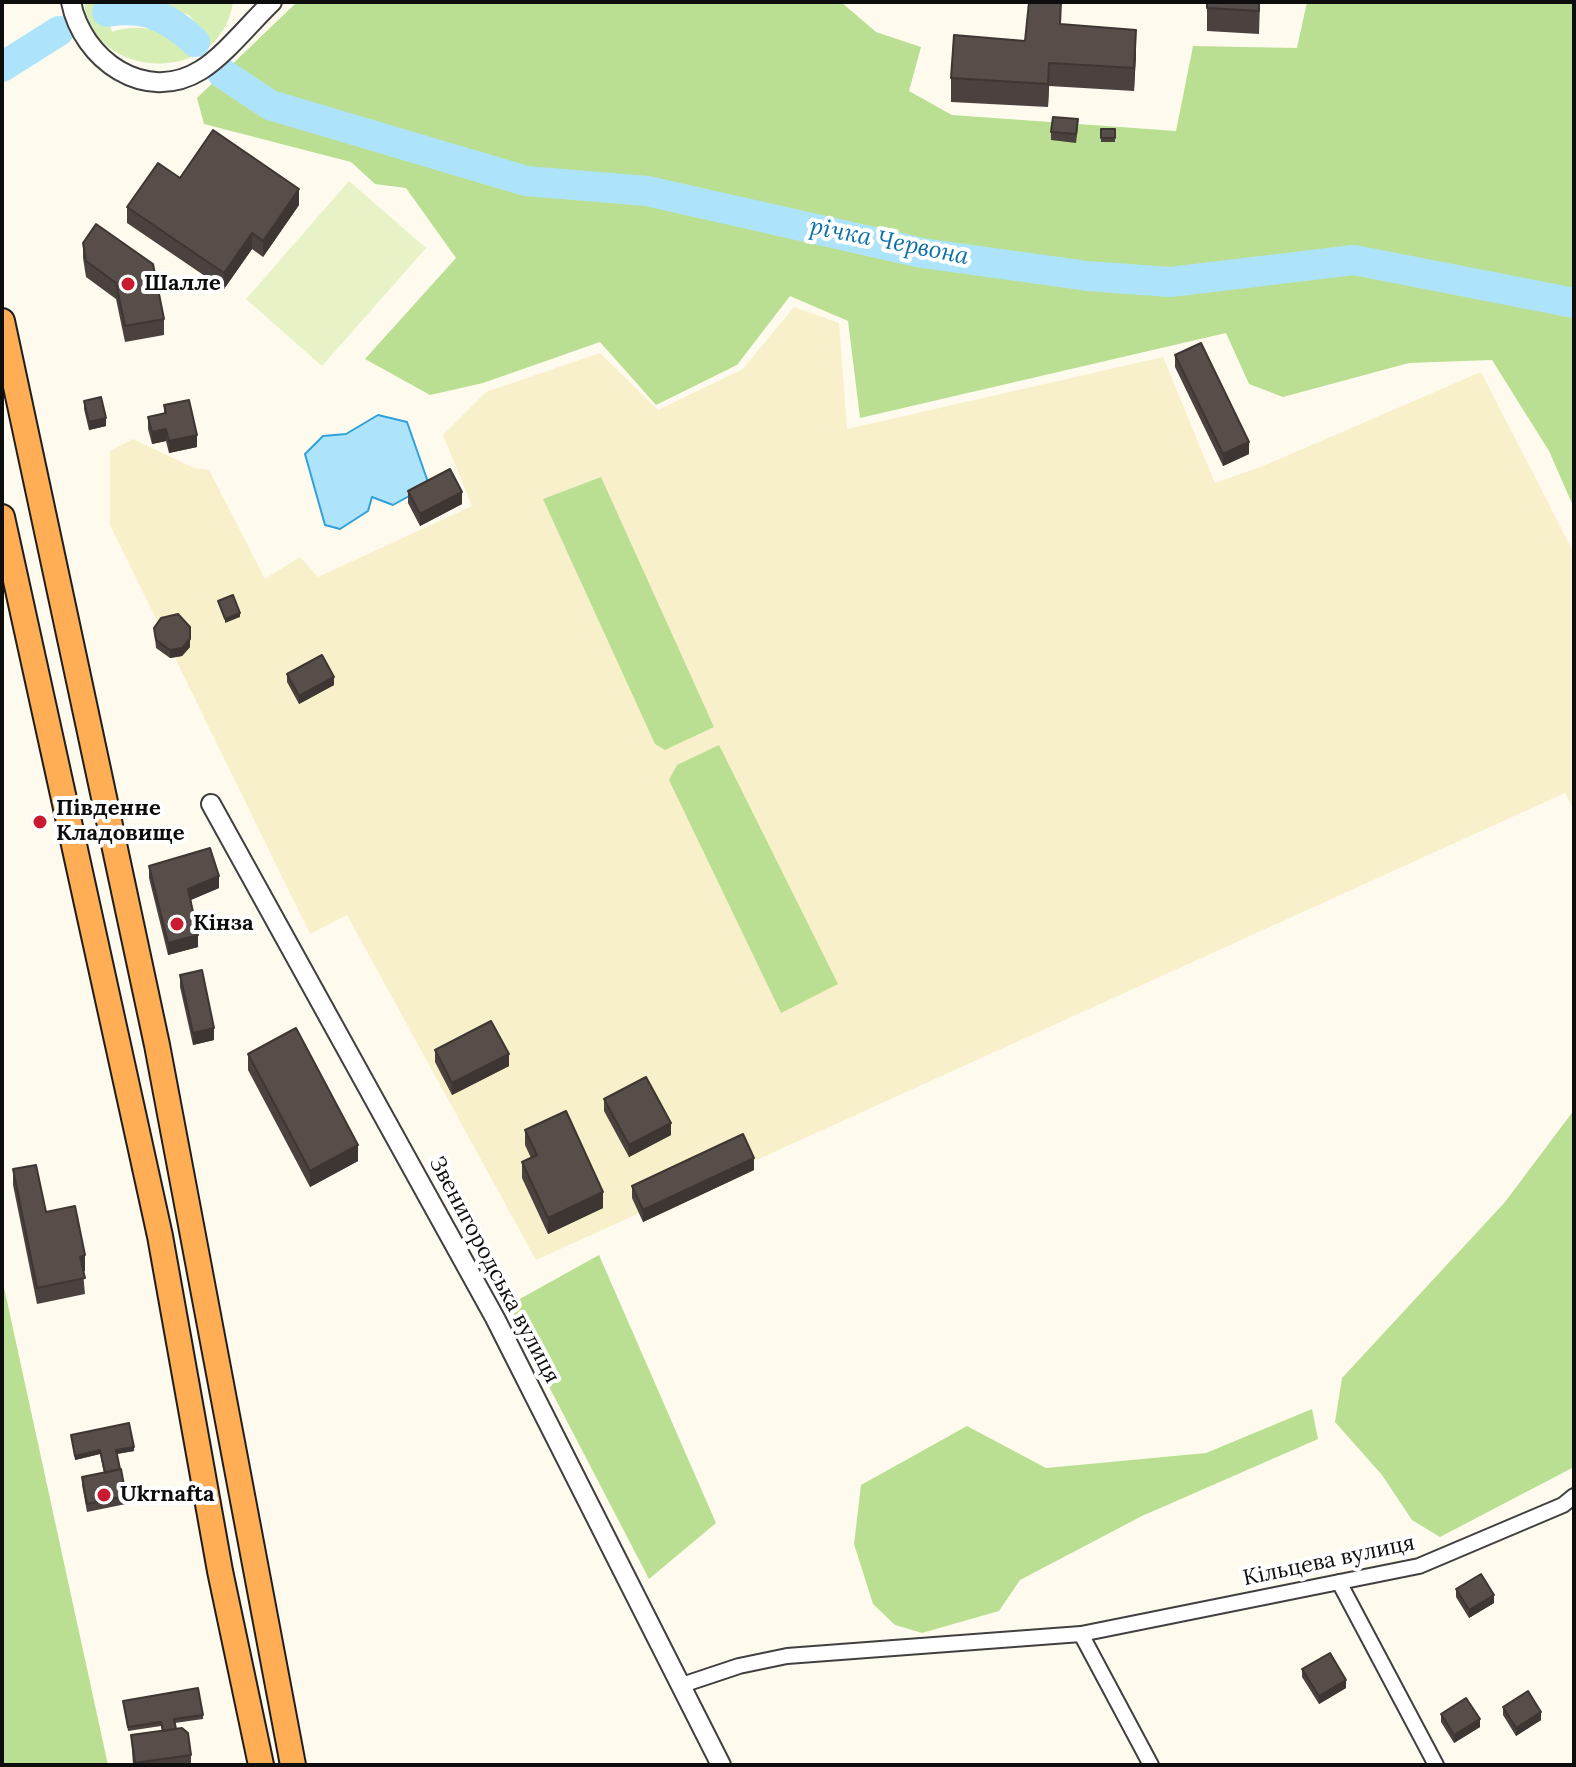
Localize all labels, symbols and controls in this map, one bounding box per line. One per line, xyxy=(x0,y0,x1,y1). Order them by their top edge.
water label: річка Червона xyxy=(807,212,971,272)
place label: Шалле xyxy=(144,271,221,297)
marker: Шалле xyxy=(119,275,137,293)
place label: Південне Кладовище xyxy=(56,796,185,848)
marker: Південне Кладовище xyxy=(31,813,49,831)
place label: Кінза xyxy=(193,911,254,937)
marker: Кінза xyxy=(168,915,186,933)
street label: Звенигородська вулиця xyxy=(423,1152,565,1388)
place label: Ukrnafta xyxy=(120,1482,215,1508)
marker: Ukrnafta xyxy=(95,1486,113,1504)
street label: Кільцева вулиця xyxy=(1241,1530,1417,1592)

